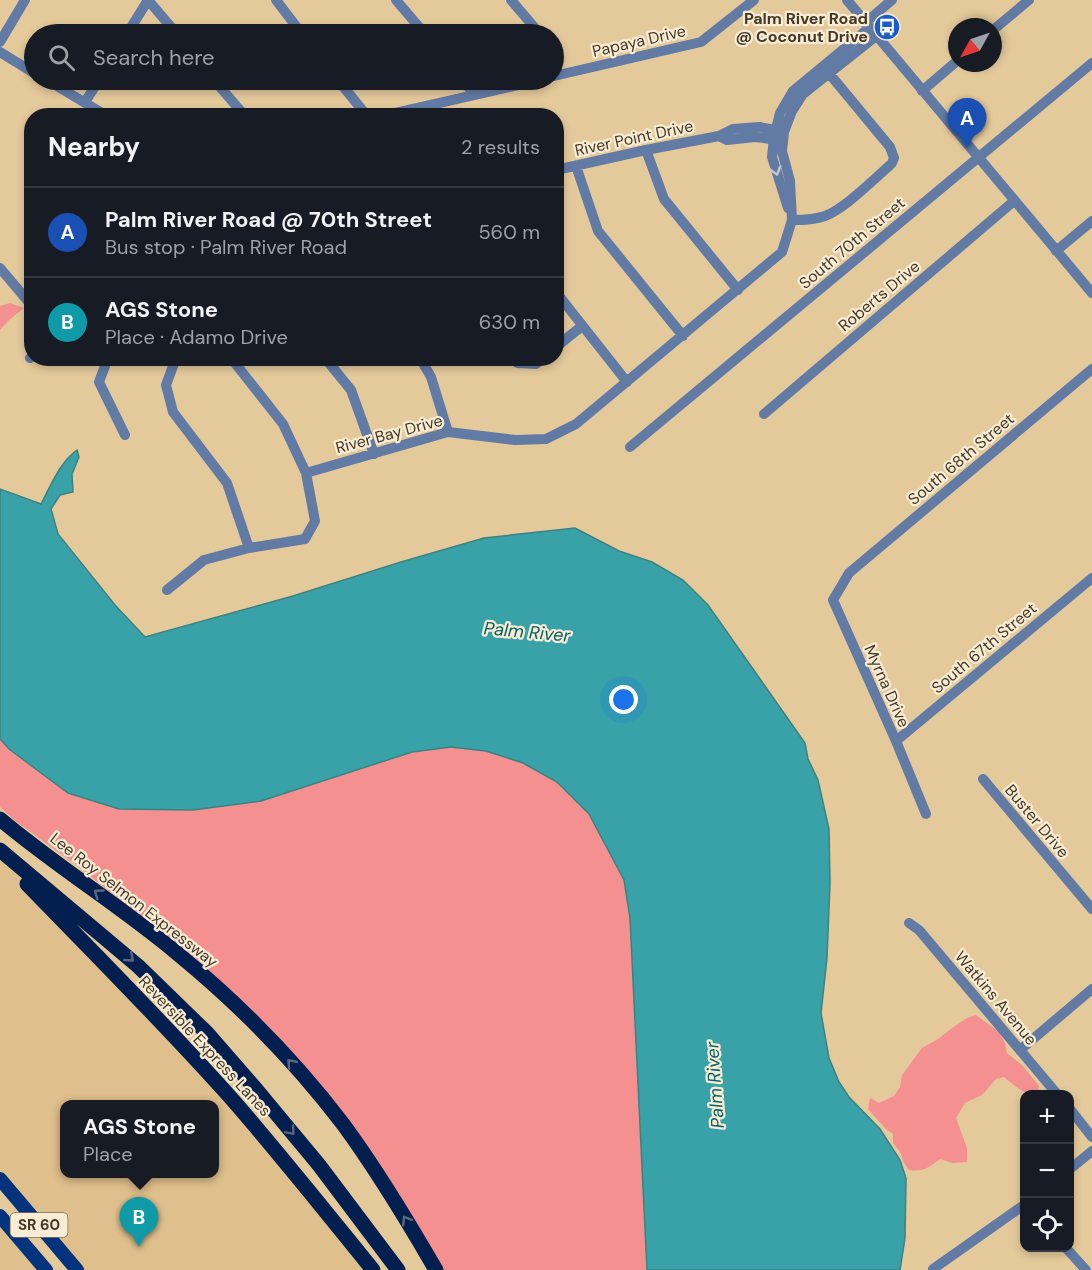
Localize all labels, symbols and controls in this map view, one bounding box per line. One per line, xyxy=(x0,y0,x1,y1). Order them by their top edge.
place label: Palm River Road @ Coconut Drive xyxy=(736,8,868,47)
bus stop icon: Palm River Road @ Coconut Drive xyxy=(872,12,902,42)
north arrow xyxy=(948,18,1002,72)
street label: Papaya Drive xyxy=(590,20,688,62)
search box xyxy=(24,24,564,90)
icon: search xyxy=(45,41,78,74)
text: Search here xyxy=(93,43,214,72)
pin: A xyxy=(948,98,986,148)
street label: River Point Drive xyxy=(573,115,695,161)
text: Nearby xyxy=(48,130,140,164)
text: 2 results xyxy=(461,134,540,160)
one-way arrow xyxy=(769,165,781,176)
street label: South 70th Street xyxy=(795,193,909,293)
text: Palm River Road @ 70th Street xyxy=(105,205,432,234)
text: A xyxy=(60,219,75,245)
text: 560 m xyxy=(478,219,540,245)
text: Bus stop · Palm River Road xyxy=(105,234,347,260)
street label: Roberts Drive xyxy=(834,256,924,336)
text: AGS Stone xyxy=(105,295,218,324)
text: B xyxy=(61,309,74,335)
text: 630 m xyxy=(479,309,540,335)
text: Place · Adamo Drive xyxy=(105,324,288,350)
street label: South 68th Street xyxy=(903,408,1019,510)
street label: River Bay Drive xyxy=(333,410,445,458)
street label: South 67th Street xyxy=(927,598,1041,698)
water label: Palm River xyxy=(483,616,573,648)
street label: Myrna Drive xyxy=(859,641,915,731)
your location xyxy=(609,685,638,714)
street label: Buster Drive xyxy=(1000,780,1074,862)
street label: Lee Roy Selmon Expressway xyxy=(46,828,222,972)
one-way arrow xyxy=(94,889,105,900)
street label: Watkins Avenue xyxy=(950,946,1042,1050)
one-way arrow xyxy=(123,951,133,962)
street label: Reversible Express Lanes xyxy=(134,971,276,1121)
water label: Palm River xyxy=(700,1040,730,1129)
one-way arrow xyxy=(287,1059,298,1070)
map controls xyxy=(1020,1090,1074,1252)
button: + xyxy=(1020,1090,1074,1144)
popup xyxy=(60,1100,219,1178)
text: AGS Stone xyxy=(83,1112,196,1141)
one-way arrow xyxy=(284,1124,295,1135)
text: Place xyxy=(83,1141,133,1167)
button: − xyxy=(1020,1144,1074,1198)
pin: B xyxy=(120,1198,158,1247)
button: locate xyxy=(1020,1198,1074,1252)
road number: SR 60 xyxy=(10,1213,68,1237)
one-way arrow xyxy=(402,1216,414,1226)

